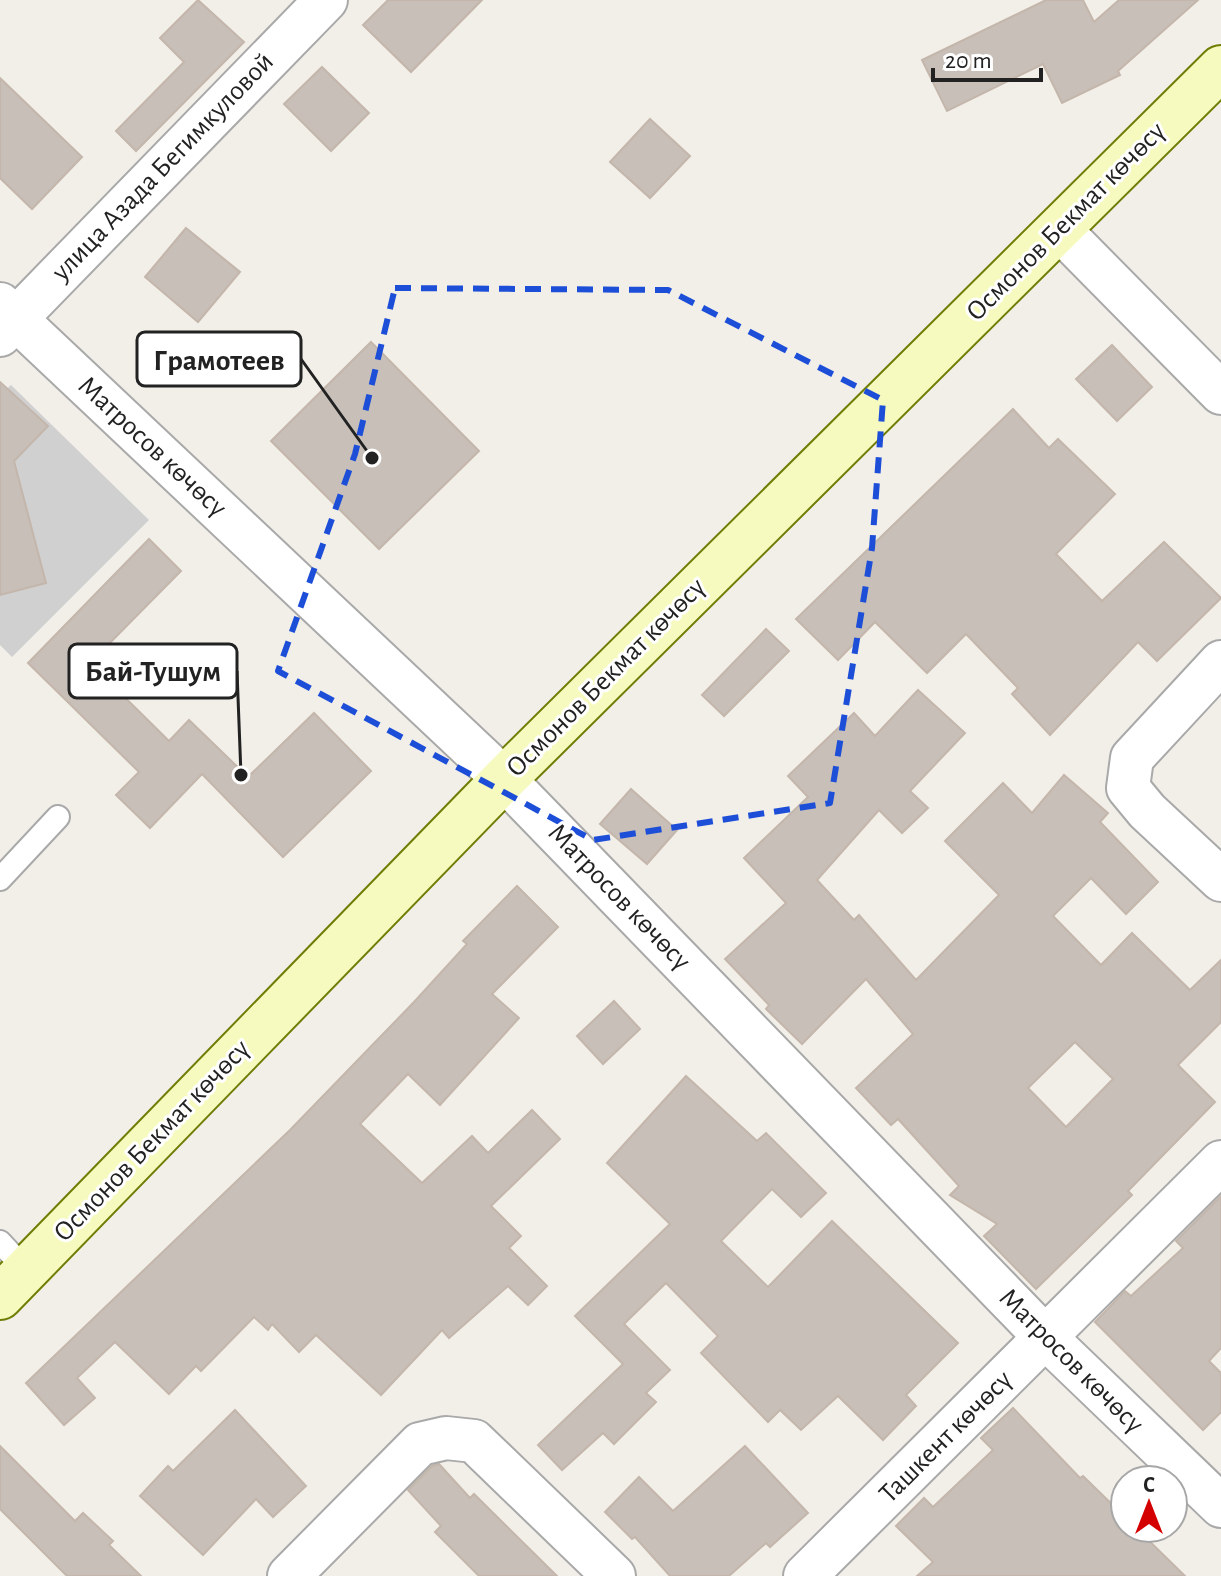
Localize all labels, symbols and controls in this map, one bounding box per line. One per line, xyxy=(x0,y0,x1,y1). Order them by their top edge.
scale bar xyxy=(933,32,1041,82)
street label: улица Азада Бегимкуловой xyxy=(46,48,279,287)
text: 20 m xyxy=(945,49,992,73)
street label: Осмонов Бекмат көчөсү xyxy=(961,117,1171,327)
callout: Грамотеев xyxy=(137,332,301,386)
text: Грамотеев xyxy=(153,346,285,376)
street label: Матросов көчөсү xyxy=(72,371,232,523)
street label: Осмонов Бекмат көчөсү xyxy=(501,573,711,783)
callout: Бай-Тушум xyxy=(69,644,237,698)
text: Бай-Тушум xyxy=(85,657,221,687)
street label: Матросов көчөсү xyxy=(542,818,696,976)
street label: Осмонов Бекмат көчөсү xyxy=(49,1035,255,1247)
street label: Матросов көчөсү xyxy=(993,1283,1149,1439)
street label: Ташкент көчөсү xyxy=(874,1365,1018,1509)
north arrow xyxy=(1109,1464,1189,1544)
text: С xyxy=(1143,1474,1155,1496)

